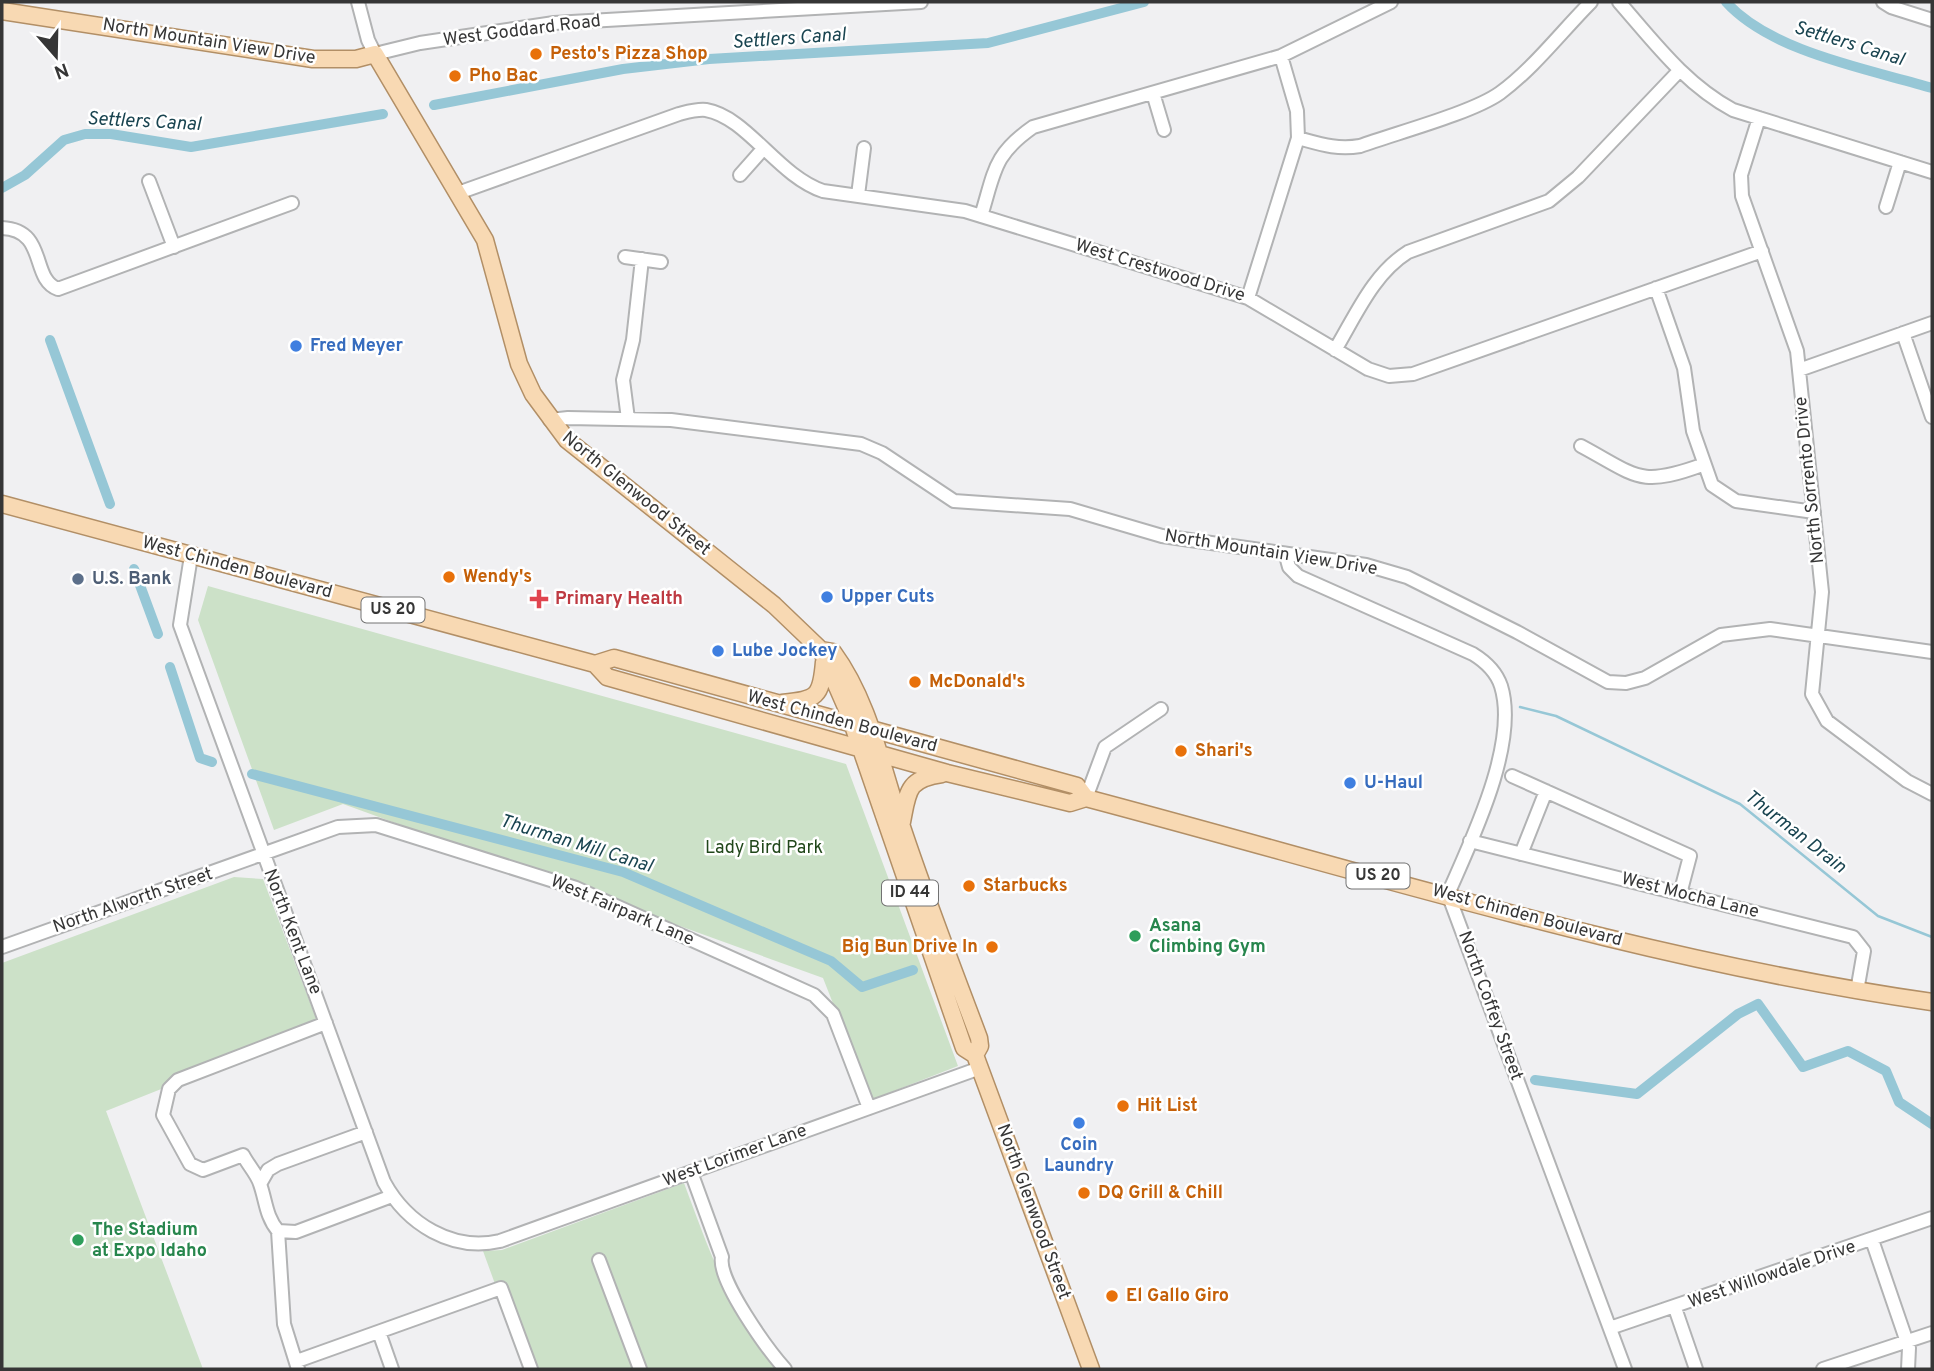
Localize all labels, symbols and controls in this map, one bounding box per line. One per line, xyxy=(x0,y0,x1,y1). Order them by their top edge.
street label: West Goddard Road xyxy=(442,10,602,52)
street label: North Mountain View Drive xyxy=(101,14,317,70)
water label: Settlers Canal xyxy=(1791,16,1908,72)
north arrow xyxy=(21,21,91,91)
water label: Settlers Canal xyxy=(731,23,848,55)
place label: Pesto's Pizza Shop xyxy=(550,43,708,66)
marker: Pesto's Pizza Shop xyxy=(528,46,544,62)
text: N xyxy=(51,56,72,84)
place label: Pho Bac xyxy=(469,65,538,88)
marker: Pho Bac xyxy=(447,68,463,84)
water label: Settlers Canal xyxy=(86,107,203,137)
street label: West Crestwood Drive xyxy=(1072,234,1248,308)
place label: Fred Meyer xyxy=(310,335,404,358)
marker: Fred Meyer xyxy=(288,338,304,354)
street label: North Sorrento Drive xyxy=(1790,395,1830,565)
street label: North Glenwood Street xyxy=(557,427,715,561)
street label: North Mountain View Drive xyxy=(1163,525,1379,581)
street label: West Chinden Boulevard xyxy=(139,532,335,604)
place label: Wendy's xyxy=(463,566,532,589)
place label: U.S. Bank xyxy=(92,568,172,591)
marker: Wendy's xyxy=(441,569,457,585)
marker: U.S. Bank xyxy=(70,571,86,587)
place label: Upper Cuts xyxy=(841,586,935,609)
place label: Primary Health xyxy=(555,588,683,611)
marker: Primary Health xyxy=(529,589,549,609)
marker: Upper Cuts xyxy=(819,589,835,605)
road number: US 20 xyxy=(362,597,424,622)
place label: Lube Jockey xyxy=(732,640,838,663)
marker: Lube Jockey xyxy=(710,643,726,659)
place label: McDonald's xyxy=(929,671,1025,694)
marker: McDonald's xyxy=(907,674,923,690)
street label: West Chinden Boulevard xyxy=(744,686,940,758)
place label: Shari's xyxy=(1195,740,1253,763)
marker: Shari's xyxy=(1173,743,1189,759)
place label: U-Haul xyxy=(1364,772,1423,795)
marker: U-Haul xyxy=(1342,775,1358,791)
water label: Thurman Drain xyxy=(1739,785,1851,880)
water label: Thurman Mill Canal xyxy=(497,809,656,879)
park label: Lady Bird Park xyxy=(705,837,823,860)
street label: North Alworth Street xyxy=(50,863,216,939)
road number: US 20 xyxy=(1346,863,1410,888)
street label: North Kent Lane xyxy=(257,866,327,998)
street label: West Mocha Lane xyxy=(1619,868,1761,924)
street label: West Fairpark Lane xyxy=(547,870,697,952)
place label: Starbucks xyxy=(983,875,1068,898)
marker: Starbucks xyxy=(961,878,977,894)
road number: ID 44 xyxy=(882,880,938,906)
street label: West Chinden Boulevard xyxy=(1429,880,1625,952)
place label: Asana Climbing Gym xyxy=(1149,915,1266,959)
marker: Asana Climbing Gym xyxy=(1127,928,1143,944)
street label: North Coffey Street xyxy=(1452,928,1528,1084)
place label: Big Bun Drive In xyxy=(842,936,978,959)
marker: Big Bun Drive In xyxy=(984,939,1000,955)
place label: Hit List xyxy=(1137,1095,1198,1118)
marker: Hit List xyxy=(1115,1098,1131,1114)
marker: Coin Laundry xyxy=(1071,1115,1087,1131)
street label: West Lorimer Lane xyxy=(660,1119,810,1193)
street label: North Glenwood Street xyxy=(991,1121,1075,1303)
place label: Coin Laundry xyxy=(1044,1134,1114,1178)
place label: DQ Grill & Chill xyxy=(1098,1182,1223,1205)
marker: DQ Grill & Chill xyxy=(1076,1185,1092,1201)
place label: The Stadium at Expo Idaho xyxy=(92,1219,207,1263)
marker: The Stadium at Expo Idaho xyxy=(70,1232,86,1248)
street label: West Willowdale Drive xyxy=(1685,1236,1859,1314)
place label: El Gallo Giro xyxy=(1126,1285,1229,1308)
marker: El Gallo Giro xyxy=(1104,1288,1120,1304)

